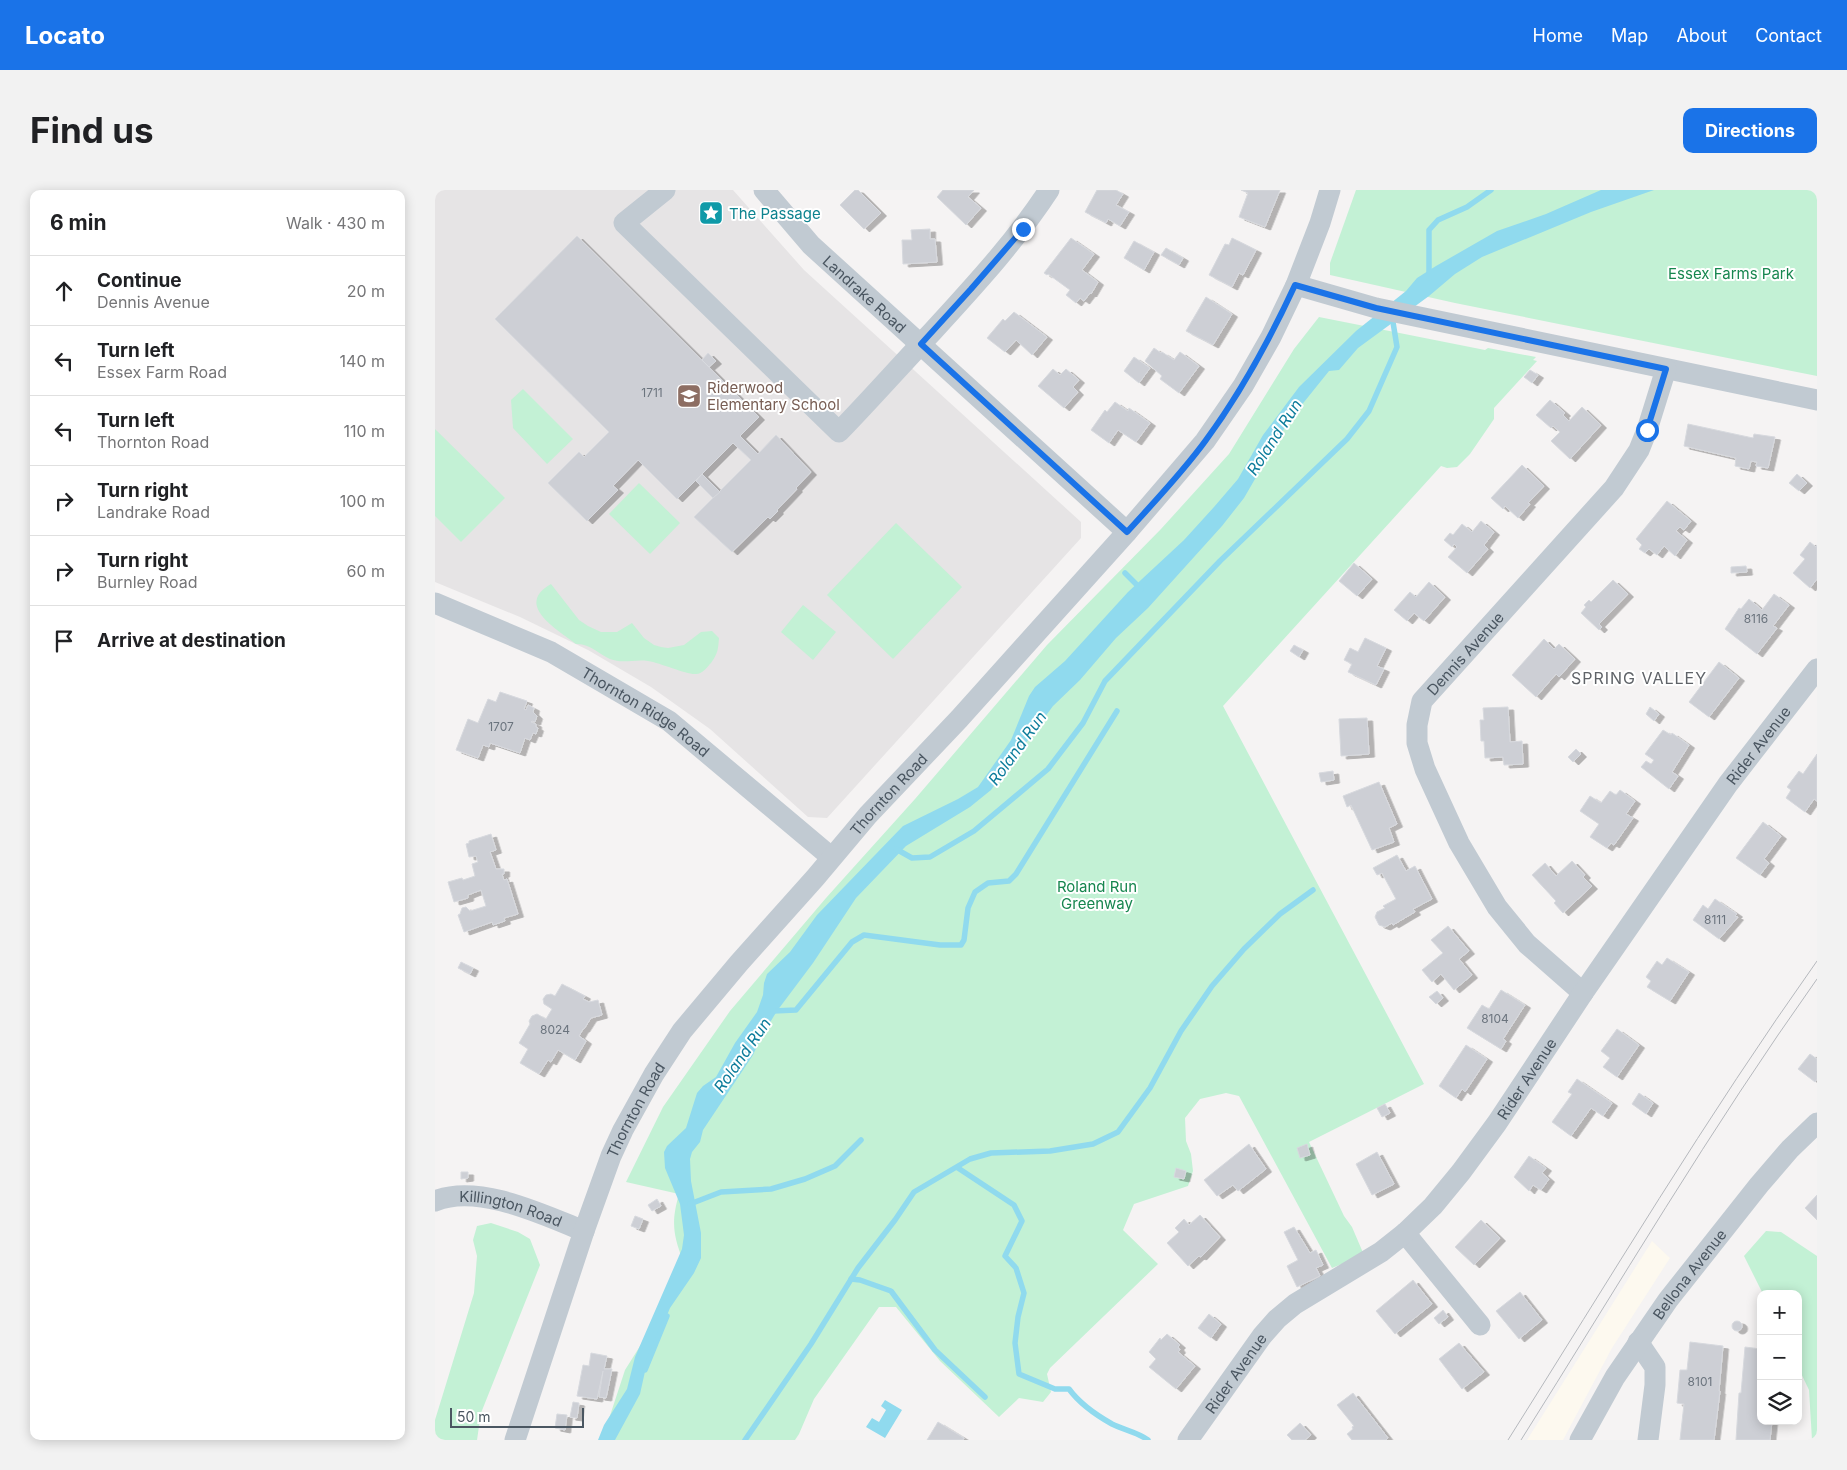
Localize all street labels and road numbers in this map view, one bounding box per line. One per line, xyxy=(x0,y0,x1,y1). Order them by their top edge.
street label: Landrake Road xyxy=(819,251,910,337)
street label: Dennis Avenue xyxy=(1423,608,1508,699)
street label: Thornton Ridge Road xyxy=(578,663,714,761)
street label: Rider Avenue xyxy=(1722,702,1794,788)
street label: Thornton Road xyxy=(846,749,931,839)
street label: Rider Avenue xyxy=(1493,1034,1560,1123)
street label: Thornton Road xyxy=(602,1059,669,1160)
street label: Killington Road xyxy=(459,1186,565,1231)
street label: Bellona Avenue xyxy=(1648,1225,1730,1323)
street label: Rider Avenue xyxy=(1201,1329,1270,1417)

